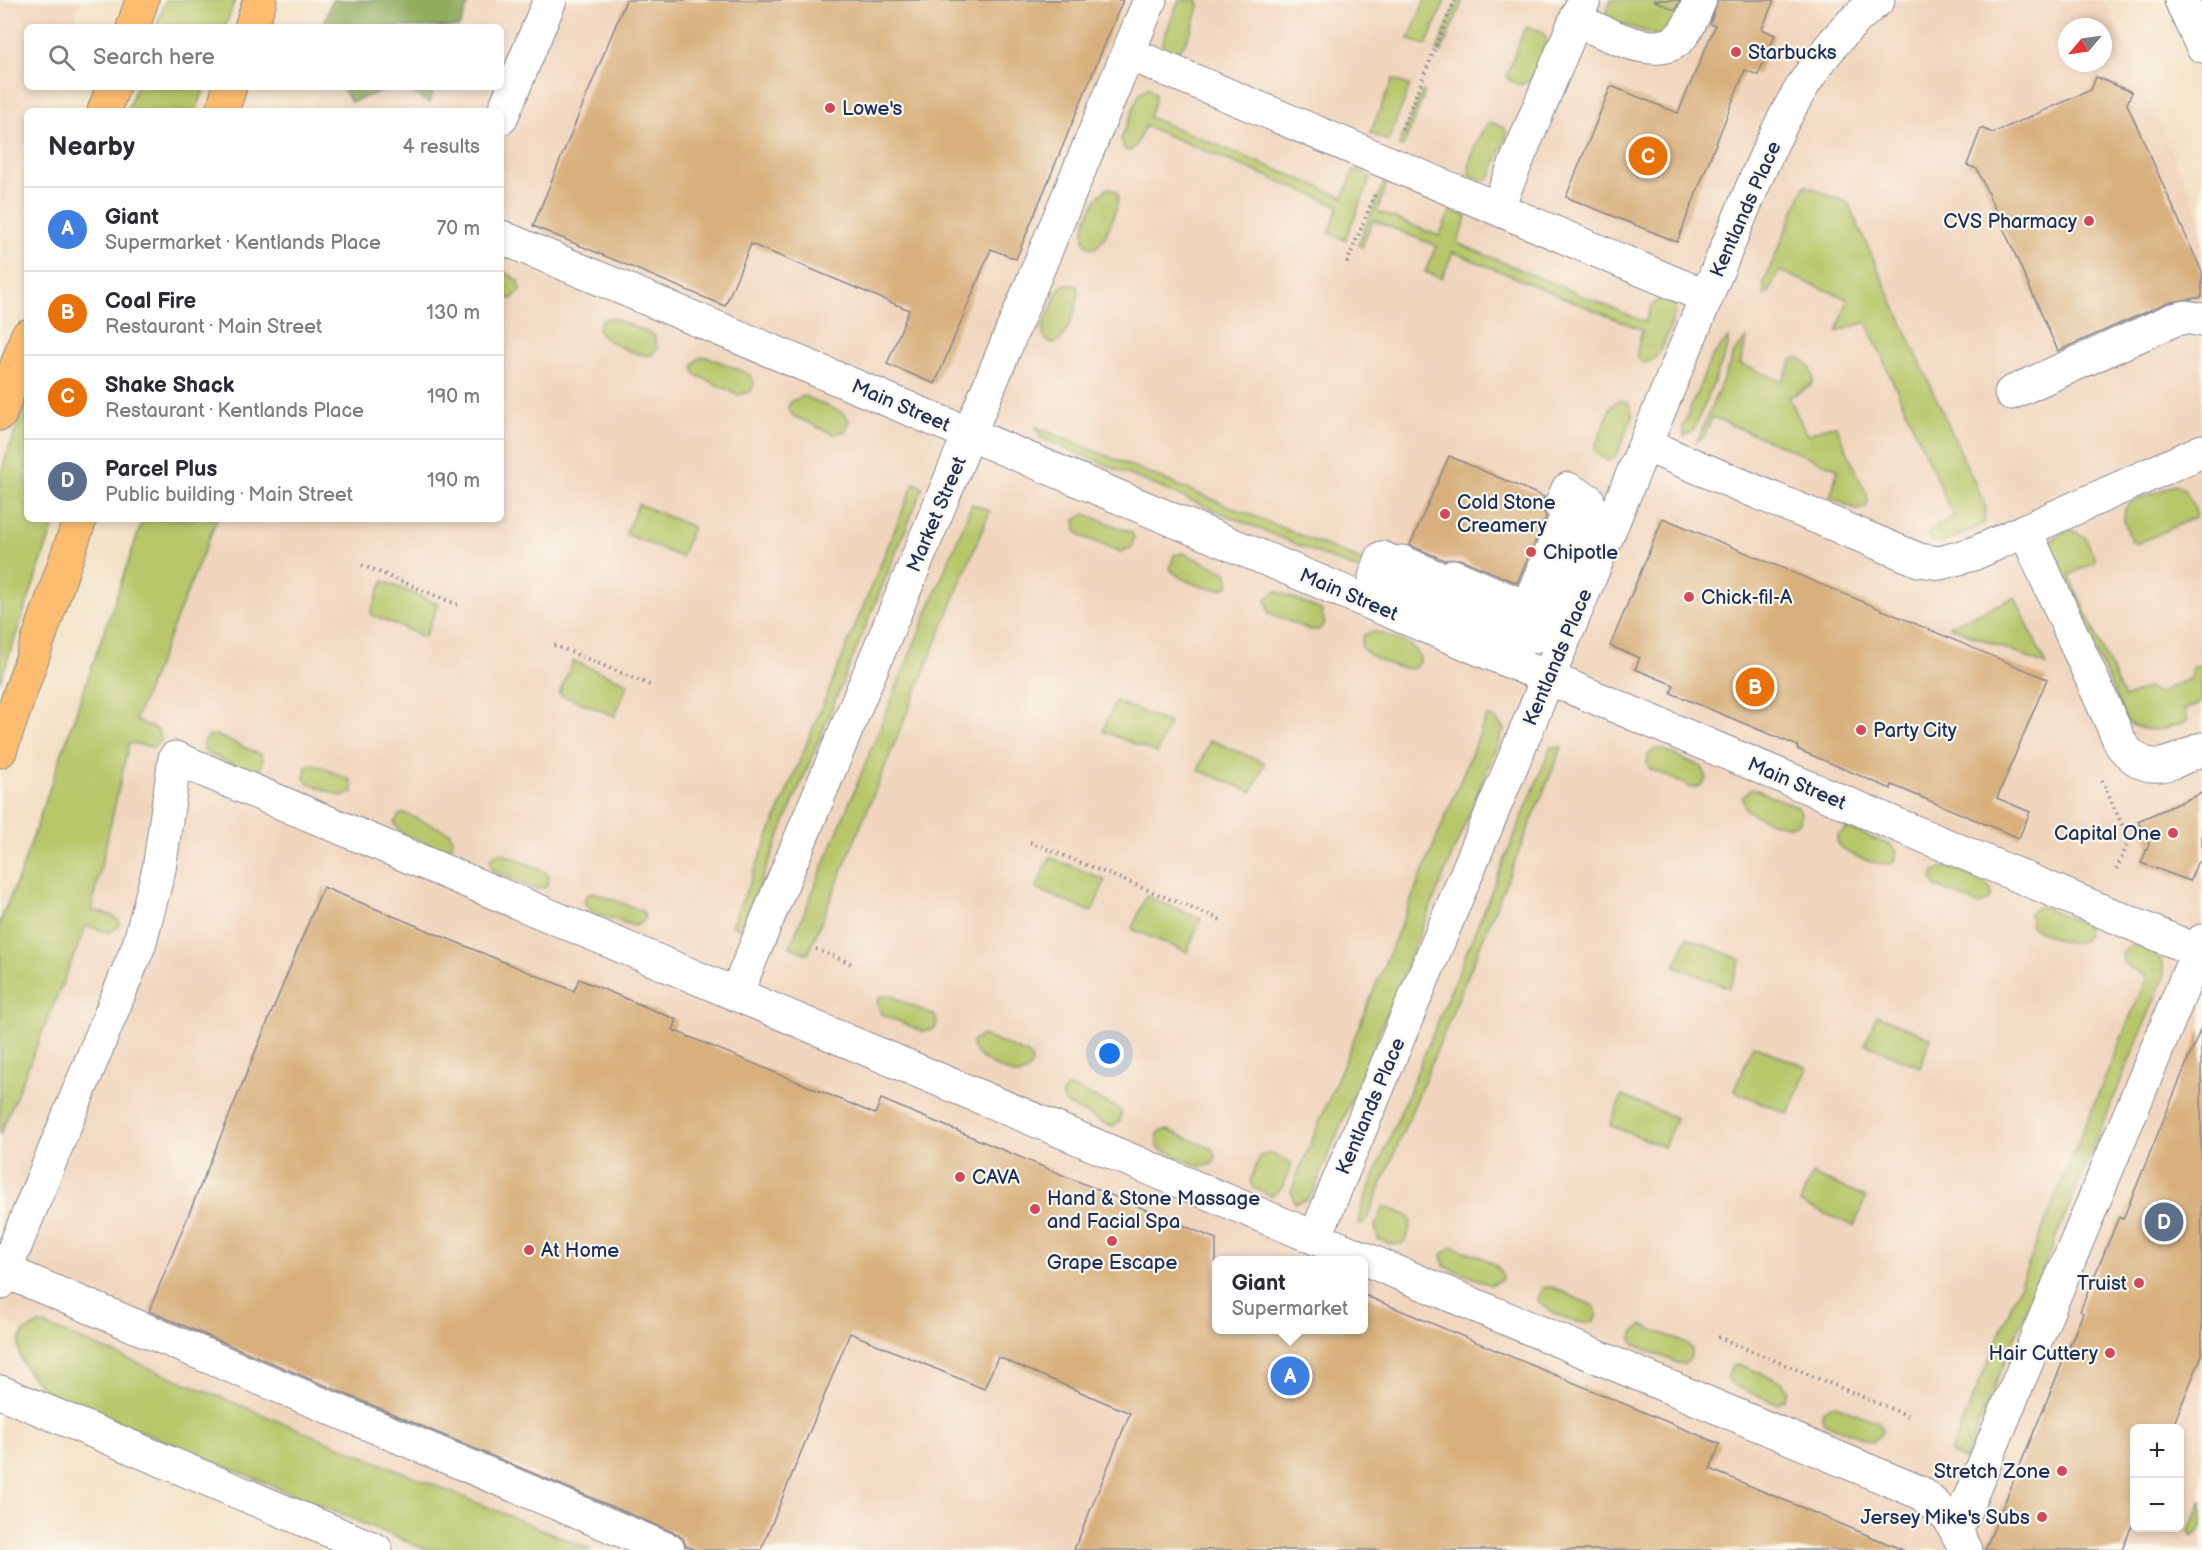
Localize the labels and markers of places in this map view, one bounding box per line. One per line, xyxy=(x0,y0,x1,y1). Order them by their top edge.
place label: Starbucks xyxy=(1748,41,1837,65)
marker: Starbucks xyxy=(1729,45,1743,59)
place label: Lowe's xyxy=(842,97,902,121)
marker: Lowe's xyxy=(823,101,837,115)
pin: C xyxy=(1628,134,1668,178)
place label: CVS Pharmacy xyxy=(1943,210,2077,234)
marker: CVS Pharmacy xyxy=(2082,214,2096,228)
place label: Cold Stone Creamery xyxy=(1457,491,1556,538)
marker: Cold Stone Creamery xyxy=(1438,507,1452,521)
place label: Chipotle xyxy=(1543,541,1618,565)
marker: Chipotle xyxy=(1524,545,1538,559)
place label: Chick-fil-A xyxy=(1701,586,1793,610)
marker: Chick-fil-A xyxy=(1682,590,1696,604)
pin: B xyxy=(1736,664,1774,710)
place label: Party City xyxy=(1873,719,1957,743)
marker: Party City xyxy=(1854,723,1868,737)
place label: Capital One xyxy=(2054,822,2161,846)
marker: Capital One xyxy=(2166,826,2180,840)
place label: CAVA xyxy=(972,1166,1020,1190)
marker: CAVA xyxy=(953,1170,967,1184)
place label: Hand & Stone Massage and Facial Spa xyxy=(1047,1187,1260,1234)
pin: D xyxy=(2144,1200,2184,1244)
marker: Hand & Stone Massage and Facial Spa xyxy=(1028,1202,1042,1216)
marker: Grape Escape xyxy=(1105,1234,1119,1248)
place label: At Home xyxy=(541,1239,619,1263)
marker: At Home xyxy=(522,1243,536,1257)
place label: Grape Escape xyxy=(1047,1251,1177,1275)
place label: Truist xyxy=(2077,1272,2127,1296)
marker: Truist xyxy=(2132,1276,2146,1290)
place label: Hair Cuttery xyxy=(1989,1342,2098,1366)
marker: Hair Cuttery xyxy=(2103,1346,2117,1360)
pin: A xyxy=(1270,1354,1310,1398)
place label: Stretch Zone xyxy=(1934,1460,2050,1484)
marker: Stretch Zone xyxy=(2055,1464,2069,1478)
place label: Jersey Mike's Subs xyxy=(1860,1506,2030,1530)
marker: Jersey Mike's Subs xyxy=(2035,1510,2049,1524)

